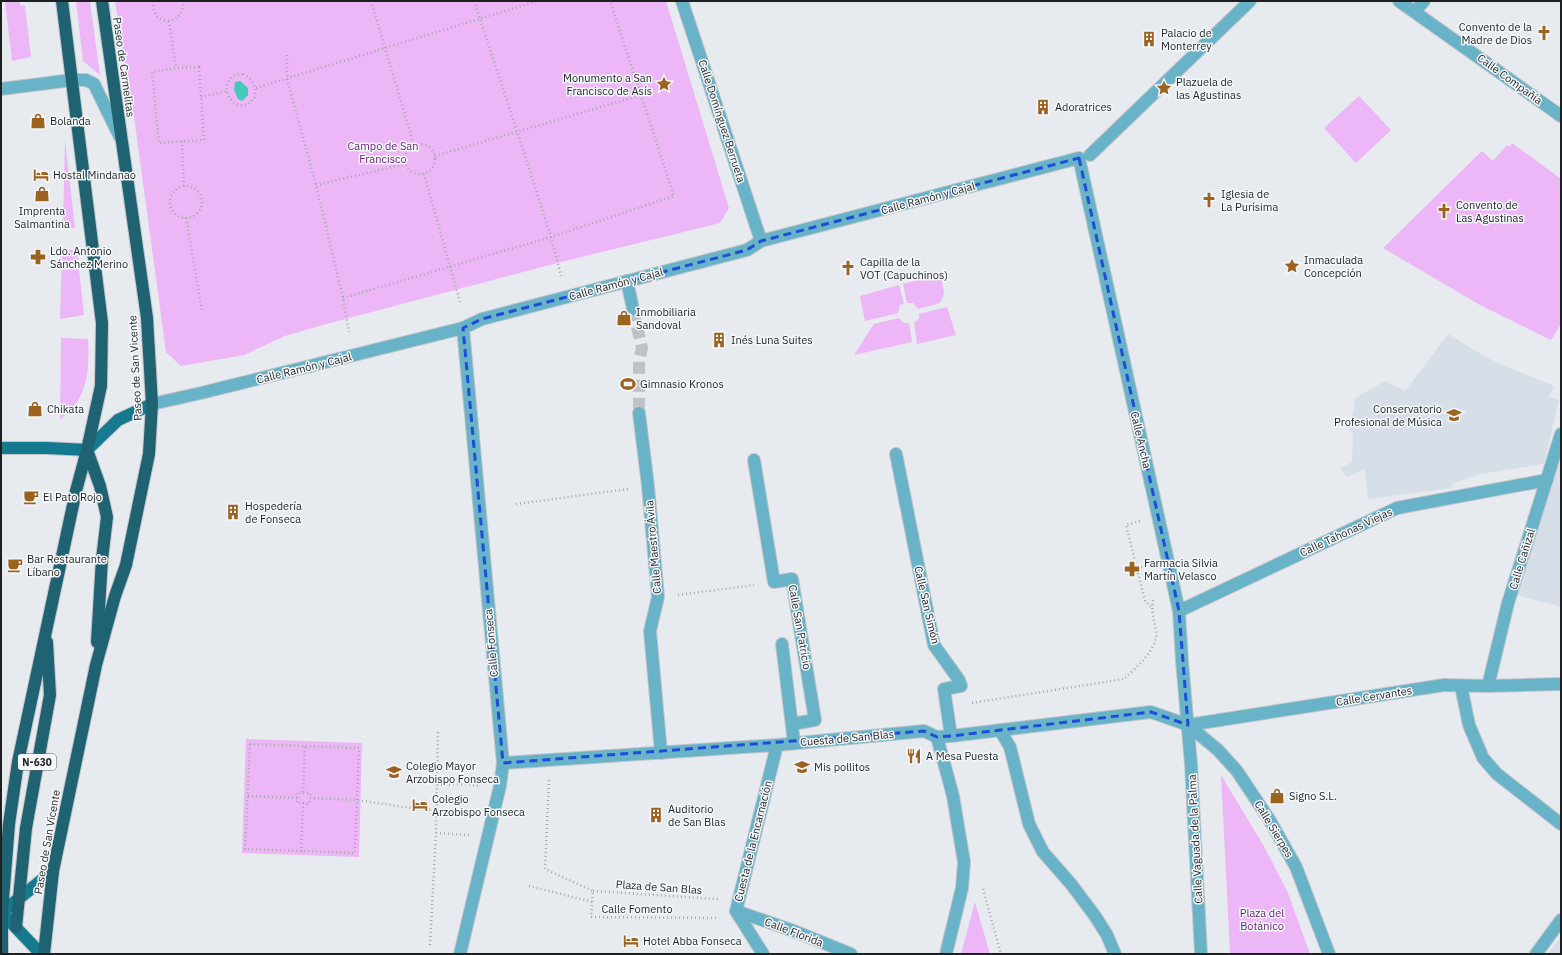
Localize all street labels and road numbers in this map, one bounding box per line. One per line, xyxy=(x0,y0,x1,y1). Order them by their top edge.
street label: Paseo de Carmelitas xyxy=(110,16,138,118)
street label: Calle Compañía xyxy=(1475,51,1545,107)
street label: Calle Domínguez Berrueta xyxy=(695,58,749,184)
street label: Calle Ramón y Cajal xyxy=(879,179,977,217)
street label: Calle Ramón y Cajal xyxy=(567,265,665,303)
street label: Paseo de San Vicente xyxy=(125,315,145,421)
street label: Calle Ramón y Cajal xyxy=(255,349,353,387)
street label: Calle Ancha xyxy=(1128,410,1154,470)
street label: Calle Maestro Ávila xyxy=(642,500,664,594)
street label: Calle Tahonas Viejas xyxy=(1297,504,1395,560)
street label: Calle Cañizal xyxy=(1506,527,1538,591)
street label: Calle San Simón xyxy=(911,565,943,645)
street label: Calle San Patricio xyxy=(786,583,814,671)
street label: Calle Fonseca xyxy=(481,608,501,678)
street label: Calle Cervantes xyxy=(1335,683,1413,709)
street label: Cuesta de San Blas xyxy=(799,727,895,749)
road number: N-630 xyxy=(18,754,56,770)
street label: Calle Vaguada de la Palma xyxy=(1185,774,1205,904)
street label: Cuesta de la Encarnación xyxy=(731,779,775,903)
street label: Paseo de San Vicente xyxy=(31,789,63,895)
street label: Calle Sierpes xyxy=(1251,798,1297,860)
street label: Plaza de San Blas xyxy=(615,877,703,897)
street label: Calle Fomento xyxy=(601,902,673,916)
street label: Calle Florida xyxy=(763,914,825,950)

